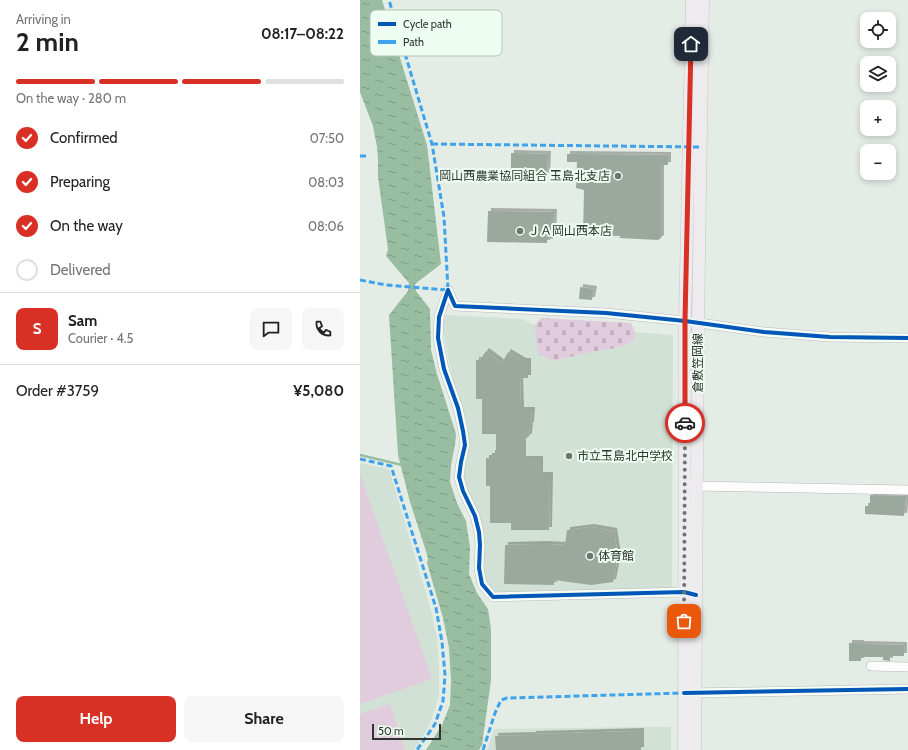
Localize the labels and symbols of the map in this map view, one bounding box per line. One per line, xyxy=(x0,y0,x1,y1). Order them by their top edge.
legend xyxy=(370,10,502,56)
text: Cycle path xyxy=(403,17,452,31)
pin xyxy=(674,27,708,61)
text: Path xyxy=(403,35,424,49)
place label: 岡山西農業協同組合 玉島北支店 xyxy=(439,168,610,183)
marker: 岡山西農業協同組合 玉島北支店 xyxy=(613,171,623,181)
place label: ＪＡ岡山西本店 xyxy=(528,223,612,238)
marker: ＪＡ岡山西本店 xyxy=(515,226,525,236)
street label: 倉敷笠岡線 xyxy=(690,333,705,393)
courier xyxy=(665,403,705,443)
place label: 市立玉島北中学校 xyxy=(577,448,673,463)
marker: 市立玉島北中学校 xyxy=(564,451,574,461)
place label: 体育館 xyxy=(598,548,634,563)
marker: 体育館 xyxy=(585,551,595,561)
pin xyxy=(667,604,701,638)
scale bar xyxy=(372,722,441,741)

